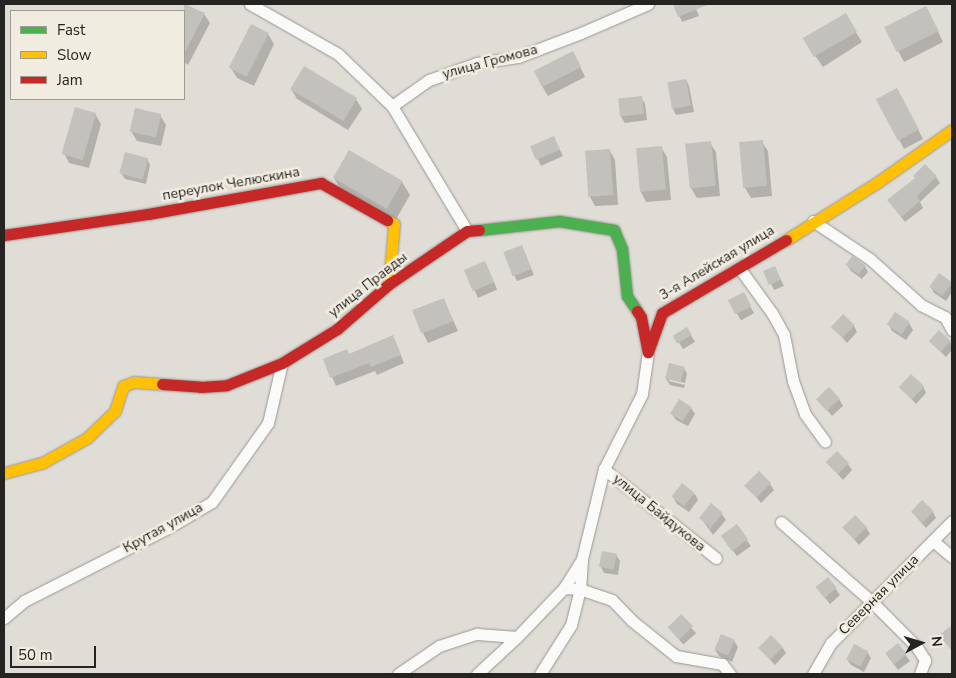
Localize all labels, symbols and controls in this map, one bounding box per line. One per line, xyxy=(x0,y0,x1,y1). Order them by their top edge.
legend xyxy=(10,10,185,100)
text: Fast xyxy=(57,20,85,40)
street label: улица Громова xyxy=(441,41,539,83)
text: Slow xyxy=(57,45,91,65)
text: Jam xyxy=(57,70,83,90)
street label: переулок Челюскина xyxy=(161,164,301,204)
street label: 3-я Алейская улица xyxy=(656,222,778,304)
street label: улица Правды xyxy=(325,249,411,321)
street label: улица Байдукова xyxy=(610,471,708,555)
street label: Крутая улица xyxy=(120,499,206,557)
street label: Северная улица xyxy=(835,551,923,639)
north arrow xyxy=(896,618,946,668)
text: N xyxy=(926,635,946,648)
scale bar xyxy=(12,636,99,668)
text: 50 m xyxy=(18,645,53,665)

